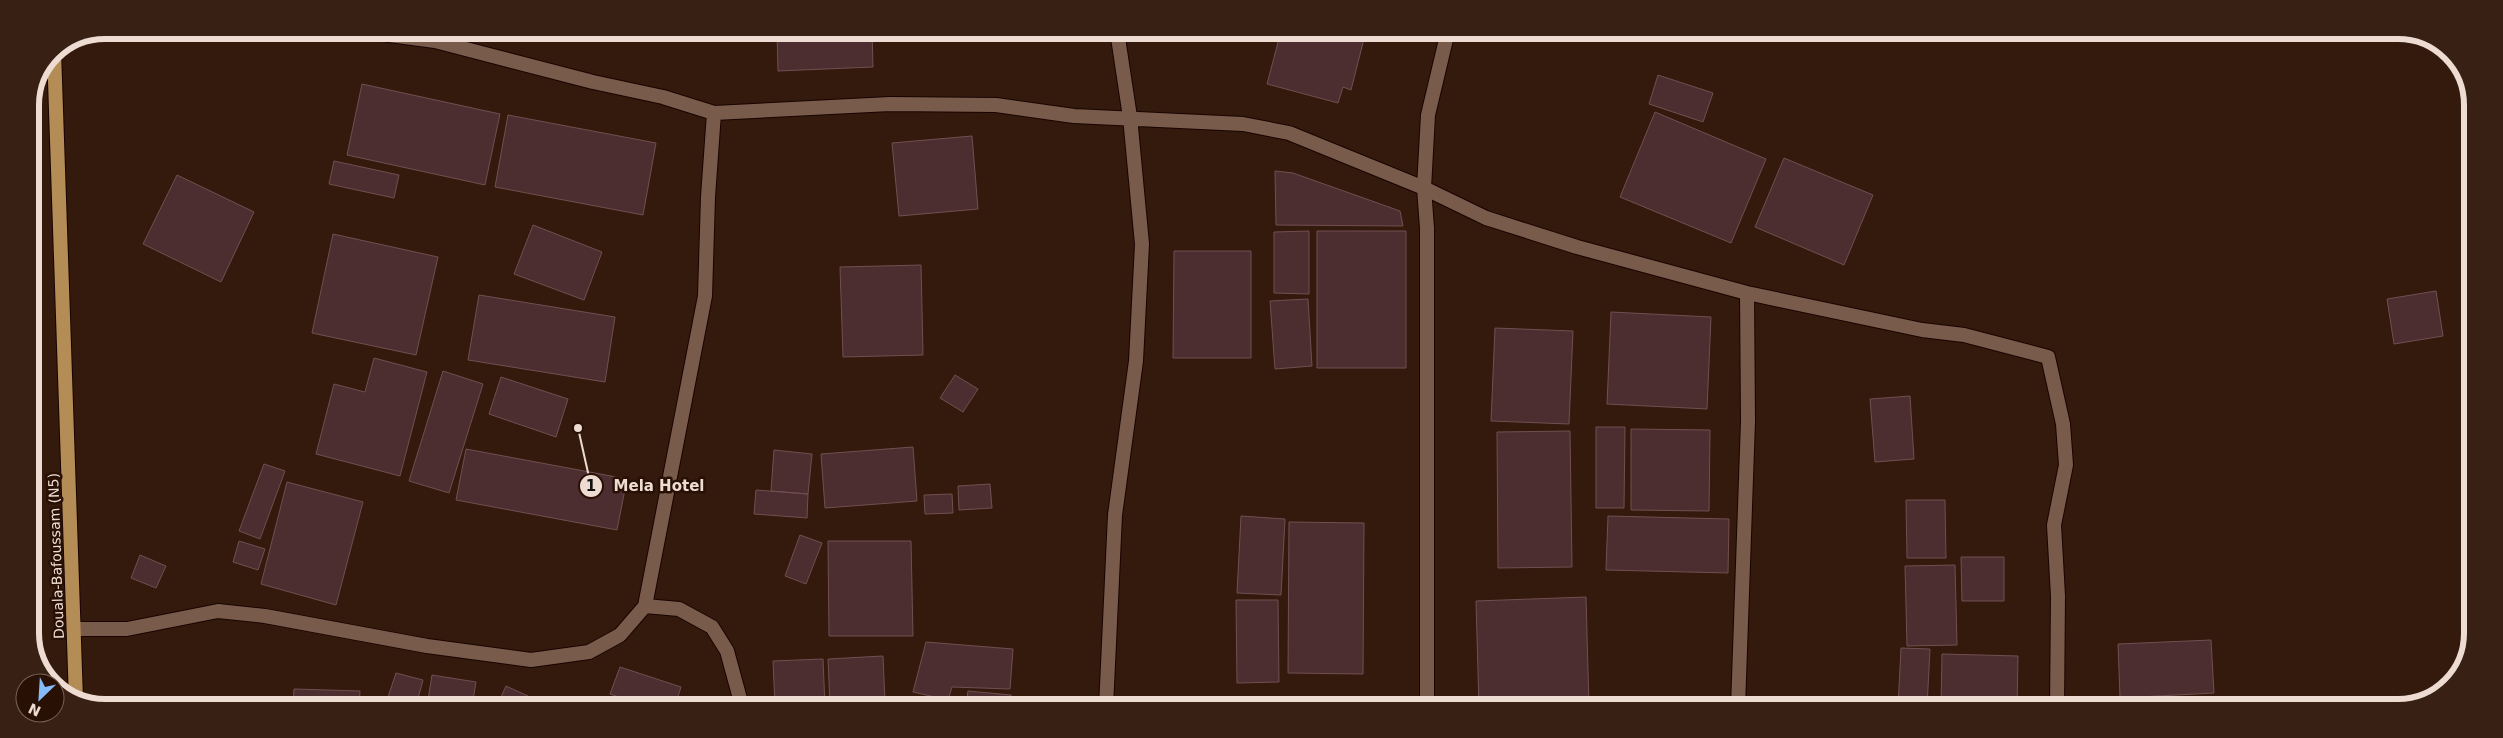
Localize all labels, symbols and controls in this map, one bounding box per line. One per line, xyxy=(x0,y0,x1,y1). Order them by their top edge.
callout: Mela Hotel xyxy=(579,471,715,501)
street label: Douala-Bafoussam (N5) xyxy=(45,473,67,639)
text: 1 xyxy=(586,477,596,495)
text: Mela Hotel xyxy=(614,477,704,495)
north arrow xyxy=(15,673,65,723)
text: N xyxy=(26,700,43,720)

